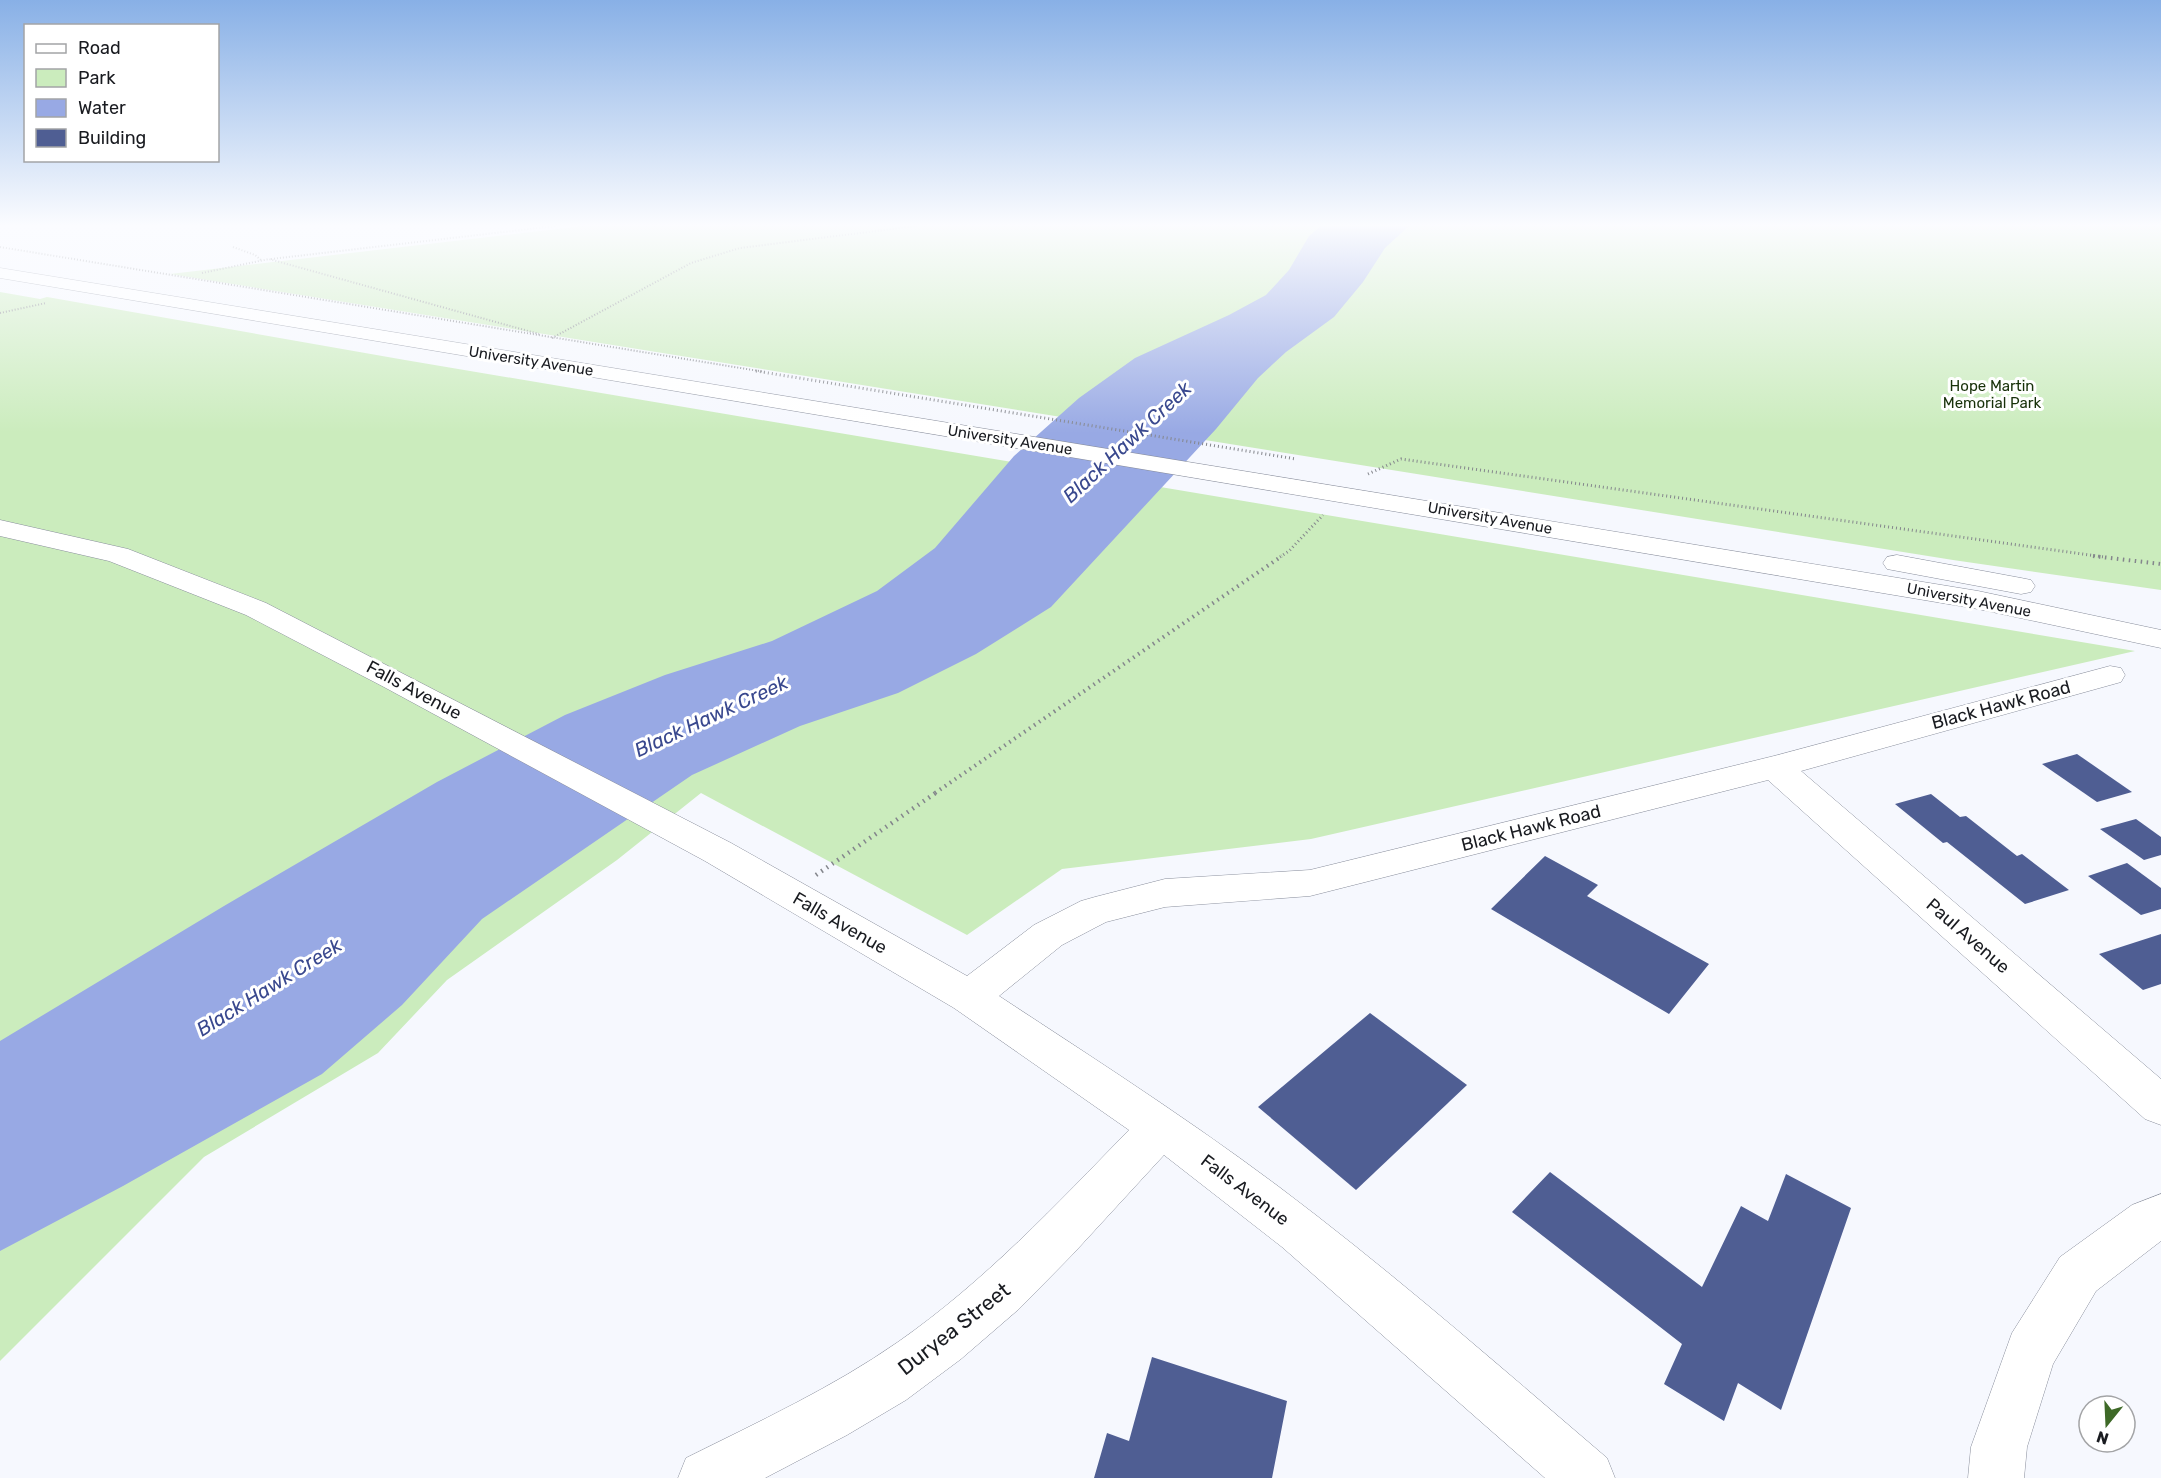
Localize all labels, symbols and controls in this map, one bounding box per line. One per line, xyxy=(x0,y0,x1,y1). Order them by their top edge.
legend xyxy=(24,24,219,162)
text: Road xyxy=(78,37,121,59)
text: Park xyxy=(78,67,116,89)
text: Water xyxy=(78,97,126,119)
text: Building xyxy=(78,127,146,149)
street label: University Avenue xyxy=(467,342,595,380)
water label: Black Hawk Creek xyxy=(1058,376,1197,508)
park label: Hope Martin Memorial Park xyxy=(1943,377,2041,412)
street label: University Avenue xyxy=(946,421,1074,459)
street label: University Avenue xyxy=(1426,498,1554,538)
street label: University Avenue xyxy=(1905,579,2033,621)
street label: Falls Avenue xyxy=(363,656,465,724)
water label: Black Hawk Creek xyxy=(630,670,792,762)
street label: Black Hawk Road xyxy=(1929,676,2073,734)
street label: Black Hawk Road xyxy=(1459,800,1603,856)
street label: Falls Avenue xyxy=(789,887,891,959)
street label: Paul Avenue xyxy=(1922,894,2014,978)
water label: Black Hawk Creek xyxy=(192,932,347,1041)
street label: Falls Avenue xyxy=(1197,1150,1293,1230)
street label: Duryea Street xyxy=(893,1277,1015,1380)
north arrow xyxy=(2077,1394,2137,1454)
text: N xyxy=(2094,1427,2111,1449)

